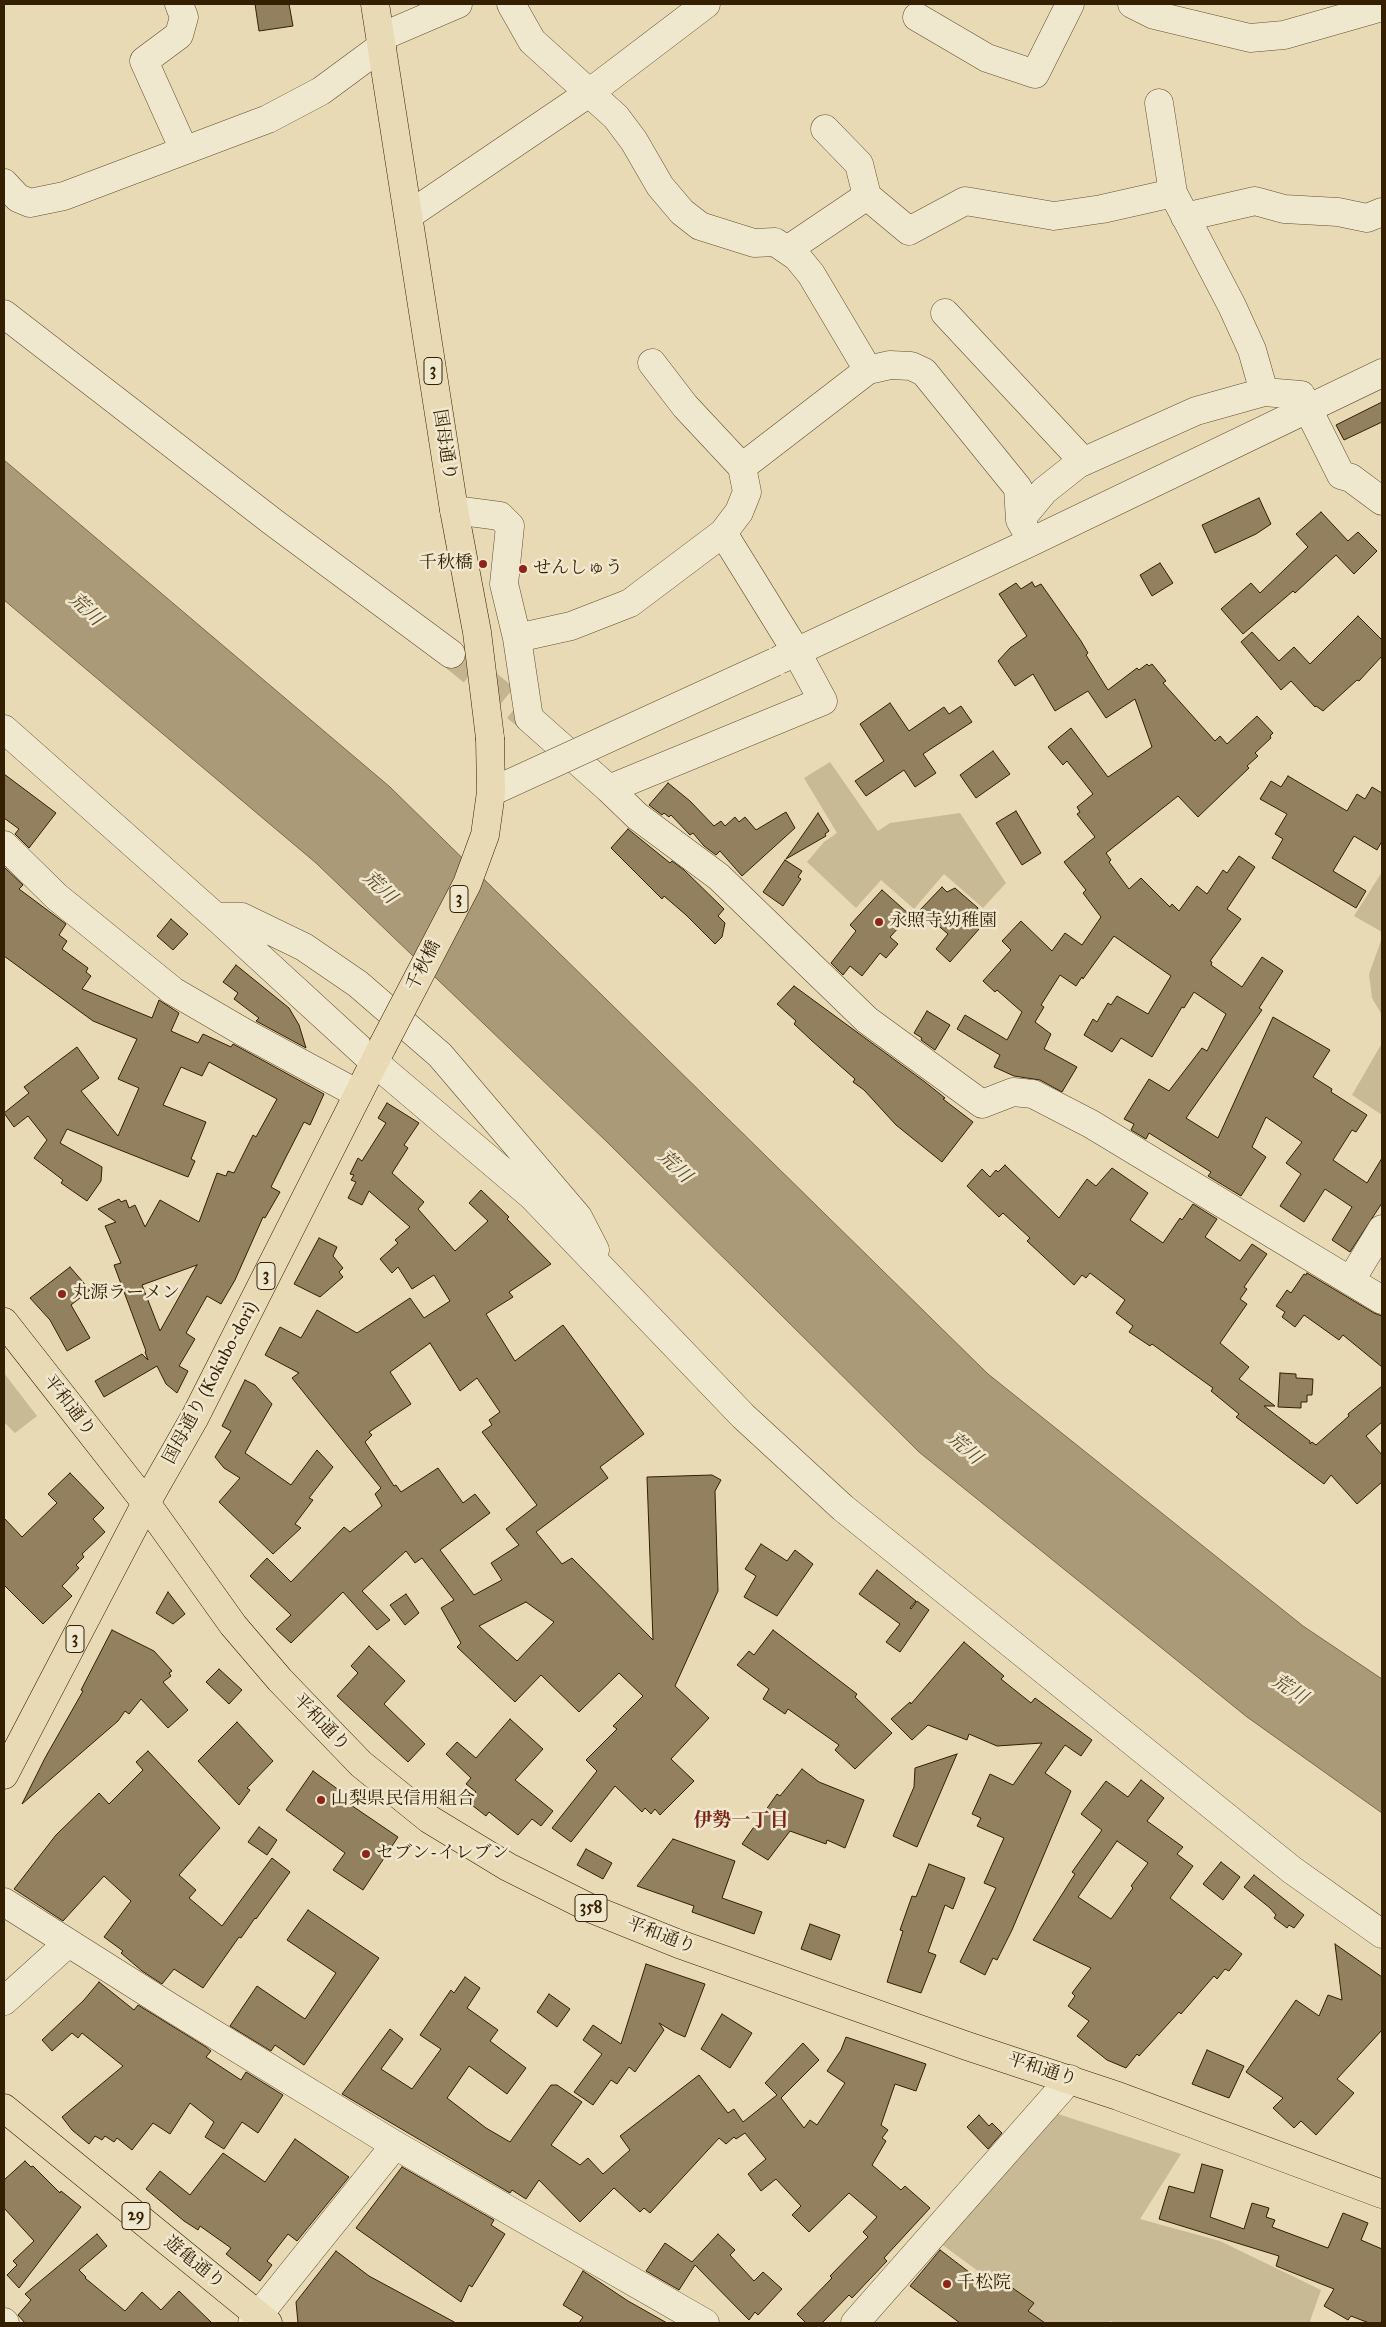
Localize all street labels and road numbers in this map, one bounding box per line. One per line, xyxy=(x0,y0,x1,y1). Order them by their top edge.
road number: 3 xyxy=(424,358,442,384)
street label: 国母通り xyxy=(428,408,460,482)
road number: 3 xyxy=(450,886,468,912)
street label: 千秋橋 xyxy=(402,937,446,995)
road number: 3 xyxy=(257,1262,275,1290)
street label: 国母通り (Kokubo-dori) xyxy=(159,1298,263,1468)
street label: 平和通り xyxy=(38,1371,100,1441)
road number: 3 xyxy=(66,1626,84,1652)
street label: 平和通り xyxy=(288,1690,354,1756)
road number: 358 xyxy=(575,1895,607,1922)
street label: 平和通り xyxy=(624,1913,698,1959)
street label: 平和通り xyxy=(1004,2049,1080,2091)
road number: 29 xyxy=(122,2202,150,2230)
street label: 遊亀通り xyxy=(159,2232,229,2294)

